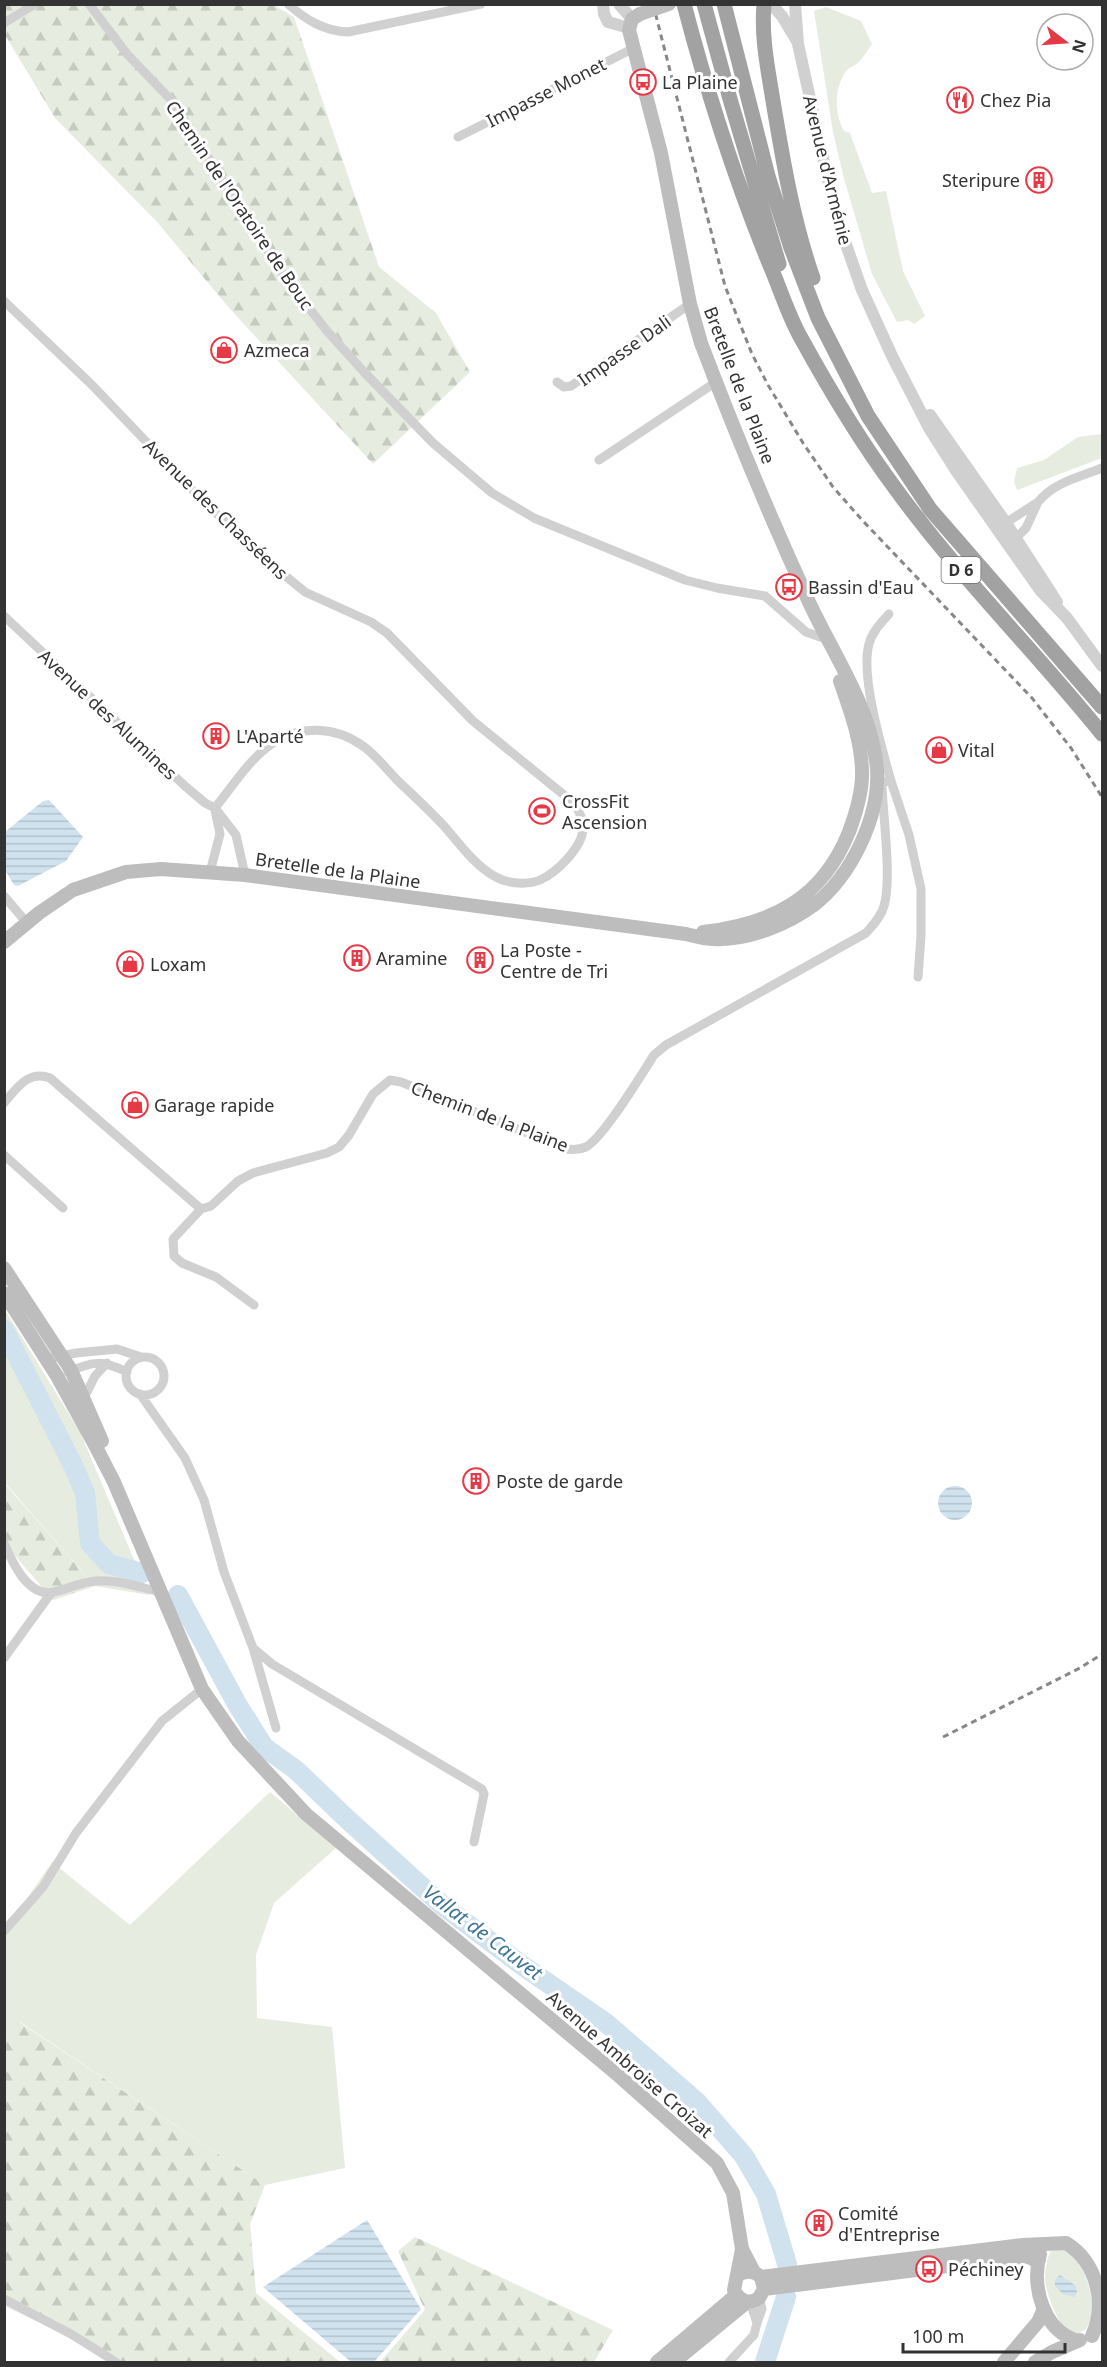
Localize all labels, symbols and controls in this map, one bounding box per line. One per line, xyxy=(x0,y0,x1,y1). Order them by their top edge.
north arrow xyxy=(1035,12,1095,72)
text: N xyxy=(1067,37,1092,56)
street label: Impasse Monet xyxy=(482,51,610,132)
bus stop icon: La Plaine xyxy=(628,67,658,97)
place label: La Plaine xyxy=(662,70,738,94)
restaurant icon: Chez Pia xyxy=(945,85,975,115)
place label: Chez Pia xyxy=(980,88,1051,112)
street label: Avenue d'Arménie xyxy=(798,93,858,247)
street label: Chemin de l'Oratoire de Bouc xyxy=(161,96,319,315)
building icon: Steripure xyxy=(1024,165,1054,195)
place label: Steripure xyxy=(942,168,1020,192)
street label: Bretelle de la Plaine xyxy=(699,303,781,467)
street label: Impasse Dali xyxy=(573,309,675,391)
shop icon: Azmeca xyxy=(209,335,239,365)
place label: Azmeca xyxy=(244,338,310,362)
street label: Avenue des Chasséens xyxy=(139,434,293,584)
road number: D 6 xyxy=(942,557,980,583)
bus stop icon: Bassin d'Eau xyxy=(774,572,804,602)
place label: Bassin d'Eau xyxy=(808,575,914,599)
street label: Avenue des Alumines xyxy=(34,643,182,785)
building icon: L'Aparté xyxy=(201,721,231,751)
place label: L'Aparté xyxy=(236,724,304,748)
shop icon: Vital xyxy=(924,735,954,765)
place label: Vital xyxy=(958,738,995,762)
place label: CrossFit Ascension xyxy=(562,789,647,834)
sports icon: CrossFit Ascension xyxy=(527,796,557,826)
street label: Bretelle de la Plaine xyxy=(254,847,422,893)
place label: La Poste - Centre de Tri xyxy=(500,938,608,983)
building icon: Aramine xyxy=(342,943,372,973)
building icon: La Poste - Centre de Tri xyxy=(465,945,495,975)
place label: Aramine xyxy=(376,946,447,970)
shop icon: Loxam xyxy=(115,949,145,979)
place label: Loxam xyxy=(150,952,206,976)
street label: Chemin de la Plaine xyxy=(408,1075,572,1157)
shop icon: Garage rapide xyxy=(120,1090,150,1120)
place label: Garage rapide xyxy=(154,1093,274,1117)
building icon: Poste de garde xyxy=(461,1466,491,1496)
place label: Poste de garde xyxy=(496,1469,623,1493)
water label: Vallat de Cauvet xyxy=(418,1878,549,1987)
street label: Avenue Ambroise Croizat xyxy=(542,1985,718,2143)
place label: Comité d'Entreprise xyxy=(838,2201,940,2246)
building icon: Comité d'Entreprise xyxy=(804,2208,834,2238)
bus stop icon: Péchiney xyxy=(914,2254,944,2284)
place label: Péchiney xyxy=(948,2257,1024,2281)
scale bar xyxy=(903,2316,1065,2354)
text: 100 m xyxy=(912,2324,964,2348)

